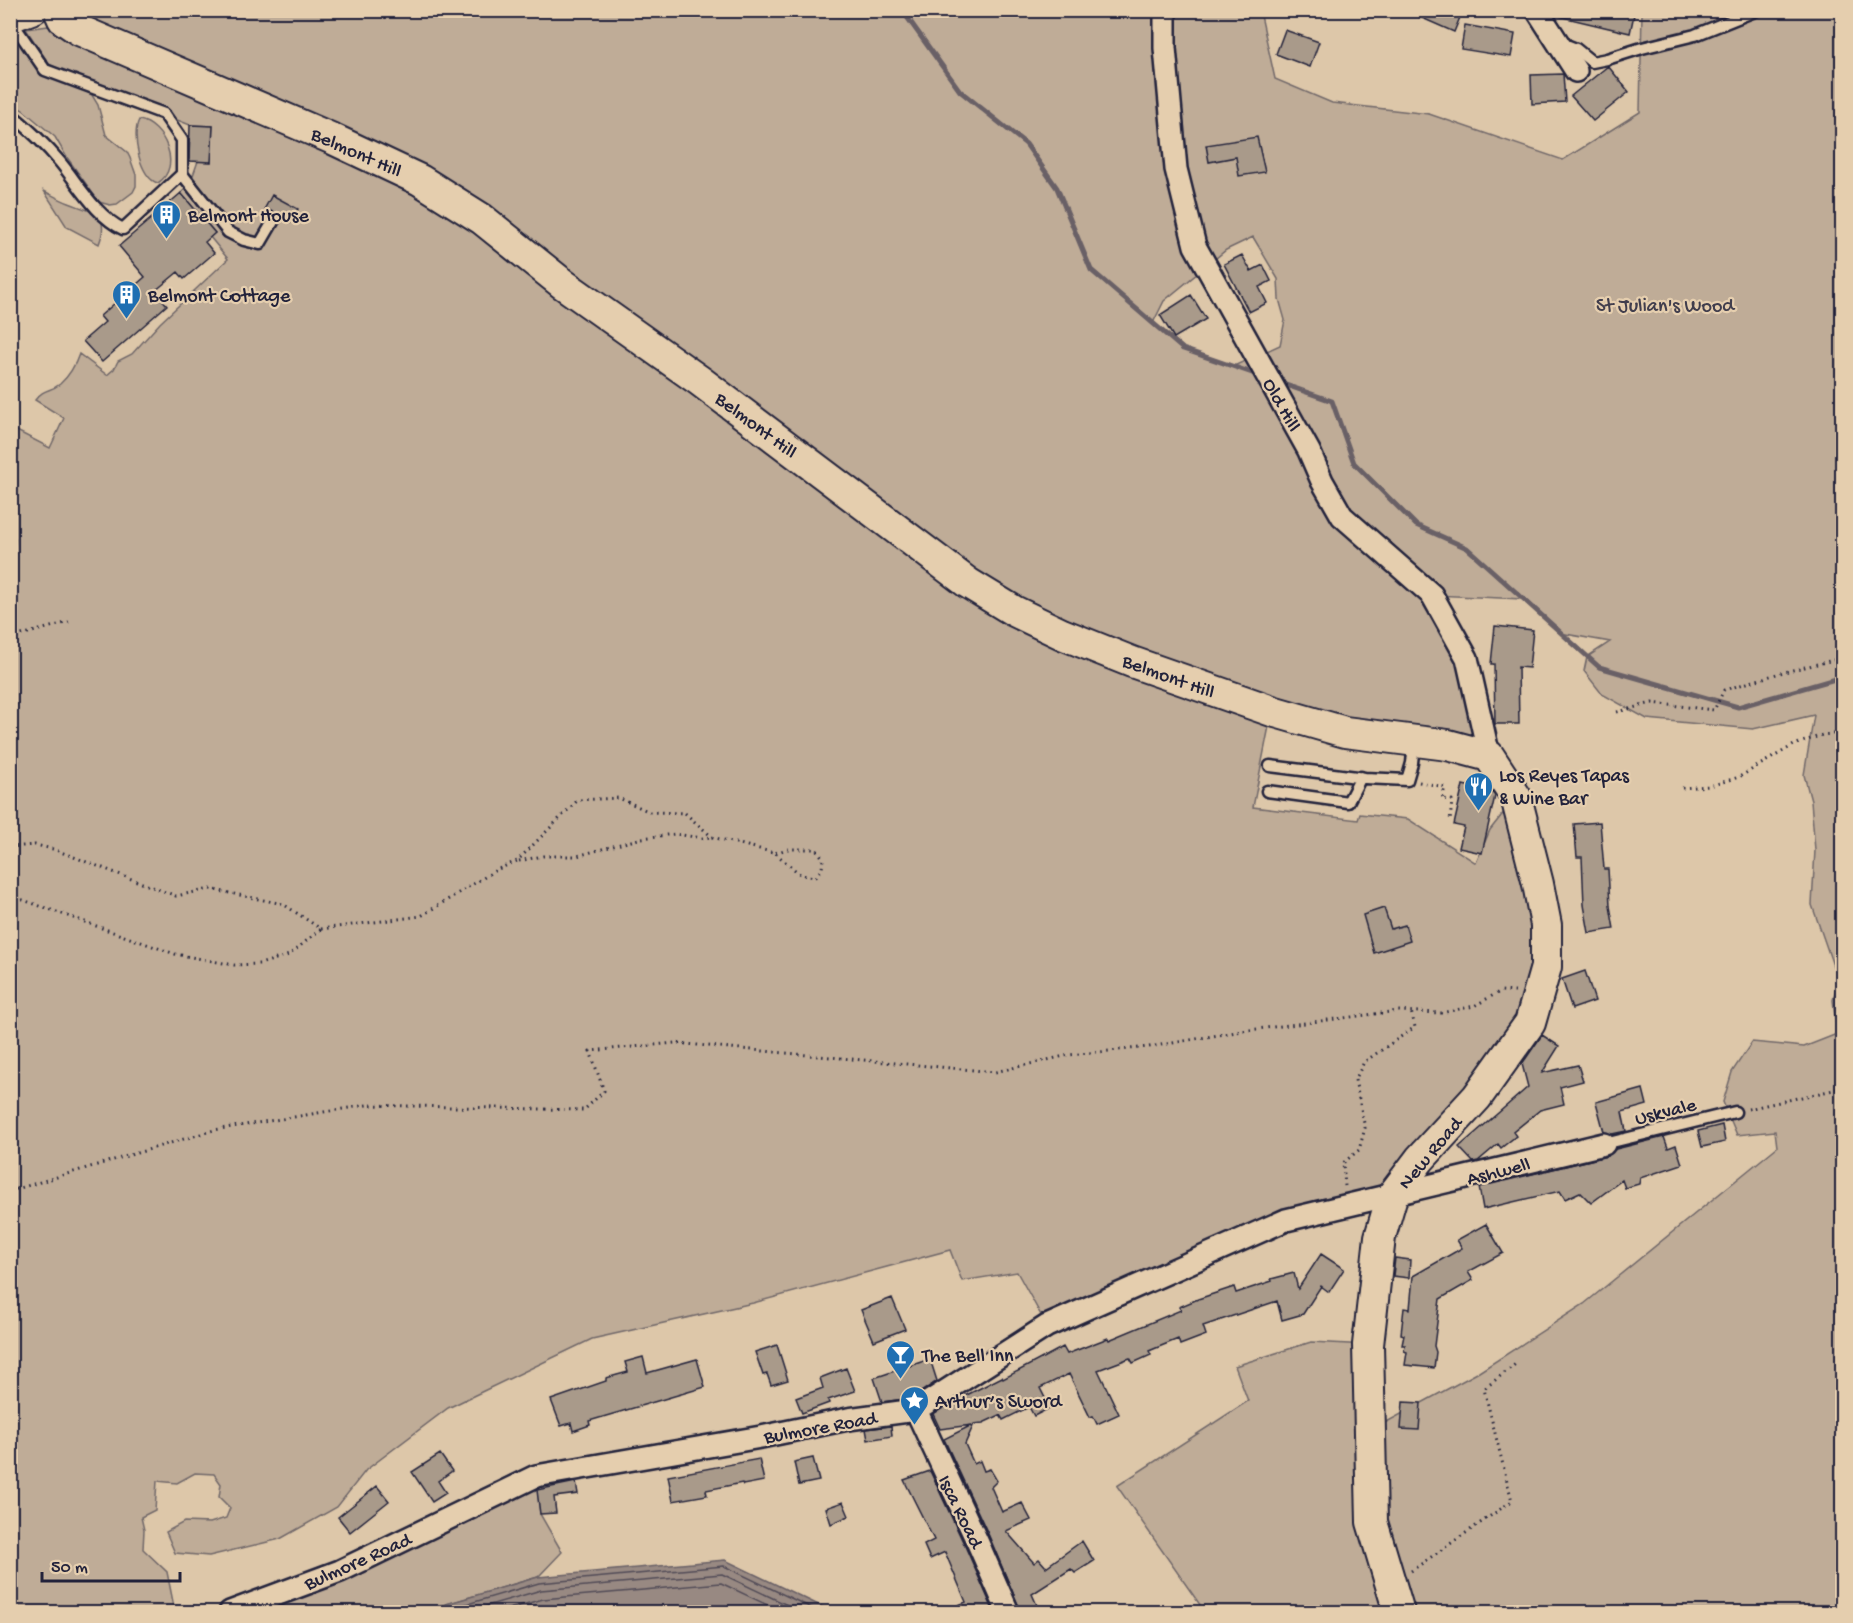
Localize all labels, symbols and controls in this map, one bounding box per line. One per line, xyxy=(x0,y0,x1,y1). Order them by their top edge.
street label: Belmont Hill xyxy=(306,124,404,184)
building icon: Belmont House xyxy=(151,198,183,240)
place label: Belmont House xyxy=(187,206,309,229)
building icon: Belmont Cottage xyxy=(111,278,143,320)
place label: Belmont Cottage xyxy=(147,286,291,309)
park label: St Julian's Wood xyxy=(1596,296,1736,319)
street label: Old Hill xyxy=(1256,375,1304,436)
street label: Belmont Hill xyxy=(709,388,800,465)
street label: Belmont Hill xyxy=(1118,651,1217,706)
place label: Los Reyes Tapas & Wine Bar xyxy=(1499,766,1630,812)
restaurant icon: Los Reyes Tapas & Wine Bar xyxy=(1462,770,1494,812)
street label: Uskvale xyxy=(1633,1095,1700,1132)
street label: New Road xyxy=(1395,1112,1470,1195)
street label: Ashwell xyxy=(1465,1154,1533,1192)
bar icon: The Bell Inn xyxy=(885,1338,917,1380)
place label: The Bell Inn xyxy=(921,1346,1014,1369)
place icon: Arthur’s Sword xyxy=(898,1384,930,1426)
place label: Arthur’s Sword xyxy=(935,1392,1064,1415)
street label: Bulmore Road xyxy=(761,1408,881,1451)
street label: Isca Road xyxy=(931,1472,987,1555)
street label: Bulmore Road xyxy=(301,1528,417,1597)
scale bar xyxy=(42,1545,180,1583)
text: 50 m xyxy=(51,1558,88,1579)

